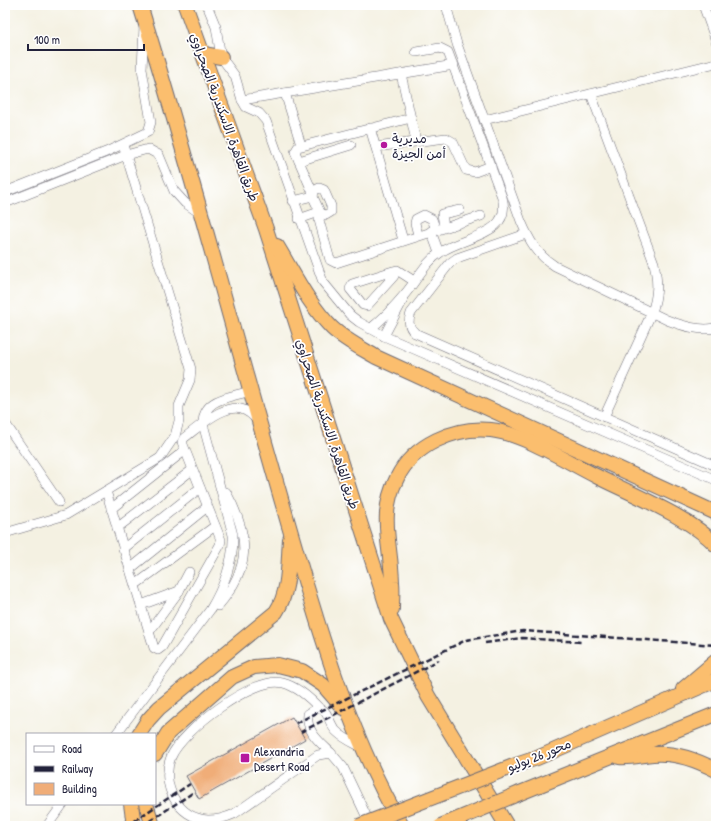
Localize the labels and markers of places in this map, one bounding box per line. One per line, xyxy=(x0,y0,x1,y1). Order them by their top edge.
place label: مديرية أمن الجيزة xyxy=(392,129,446,162)
marker: مديرية أمن الجيزة xyxy=(379,140,389,150)
place label: Alexandria Desert Road xyxy=(254,742,309,775)
marker: Alexandria Desert Road xyxy=(239,752,251,764)

